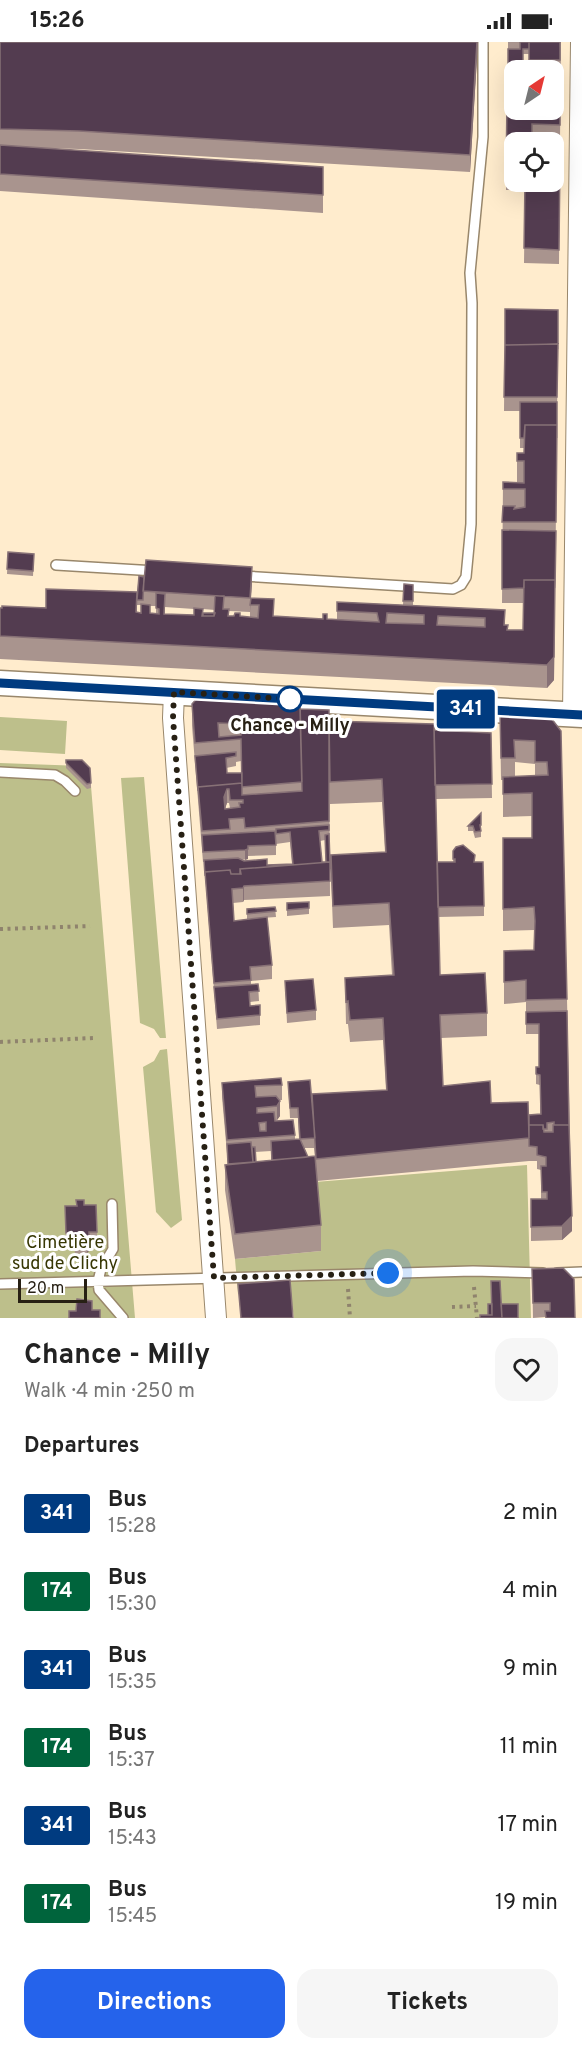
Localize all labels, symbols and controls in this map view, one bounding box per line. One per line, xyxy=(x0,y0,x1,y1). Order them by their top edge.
text: 15:26 xyxy=(30,8,85,35)
north arrow xyxy=(504,60,564,120)
map controls xyxy=(504,60,564,192)
button: locate xyxy=(504,132,564,192)
marker: Chance - Milly xyxy=(277,686,303,712)
line badge: 341 xyxy=(432,690,500,728)
text: 341 xyxy=(449,696,483,723)
place label: Chance - Milly xyxy=(230,715,350,738)
park label: Cimetière sud de Clichy xyxy=(12,1232,118,1276)
your location xyxy=(373,1258,403,1288)
scale bar xyxy=(18,1276,87,1304)
text: 20 m xyxy=(27,1279,64,1299)
text: Chance - Milly xyxy=(24,1338,210,1374)
button: heart xyxy=(495,1338,558,1401)
text: Walk · 4 min · 250 m xyxy=(24,1379,195,1405)
text: Departures xyxy=(24,1433,140,1460)
text: Bus xyxy=(108,1487,147,1514)
text: 341 xyxy=(40,1500,74,1527)
text: 2 min xyxy=(503,1500,558,1527)
text: 15:28 xyxy=(108,1514,157,1540)
text: Bus xyxy=(108,1565,147,1592)
text: 174 xyxy=(41,1578,73,1605)
text: 4 min xyxy=(503,1578,558,1605)
text: 15:30 xyxy=(108,1592,157,1618)
text: Bus xyxy=(108,1643,147,1670)
text: 341 xyxy=(40,1656,74,1683)
text: 9 min xyxy=(503,1656,558,1683)
text: 15:35 xyxy=(108,1670,157,1696)
text: Bus xyxy=(108,1721,147,1748)
text: 174 xyxy=(41,1734,73,1761)
text: 11 min xyxy=(500,1734,558,1761)
text: 15:37 xyxy=(108,1748,155,1774)
text: Bus xyxy=(108,1799,147,1826)
text: 341 xyxy=(40,1812,74,1839)
text: 17 min xyxy=(498,1812,558,1839)
text: 15:43 xyxy=(108,1826,157,1852)
text: Bus xyxy=(108,1877,147,1904)
text: 174 xyxy=(41,1890,73,1917)
text: 19 min xyxy=(495,1890,558,1917)
text: 15:45 xyxy=(108,1904,157,1930)
button: Directions xyxy=(24,1969,285,2038)
button: Tickets xyxy=(297,1969,558,2038)

